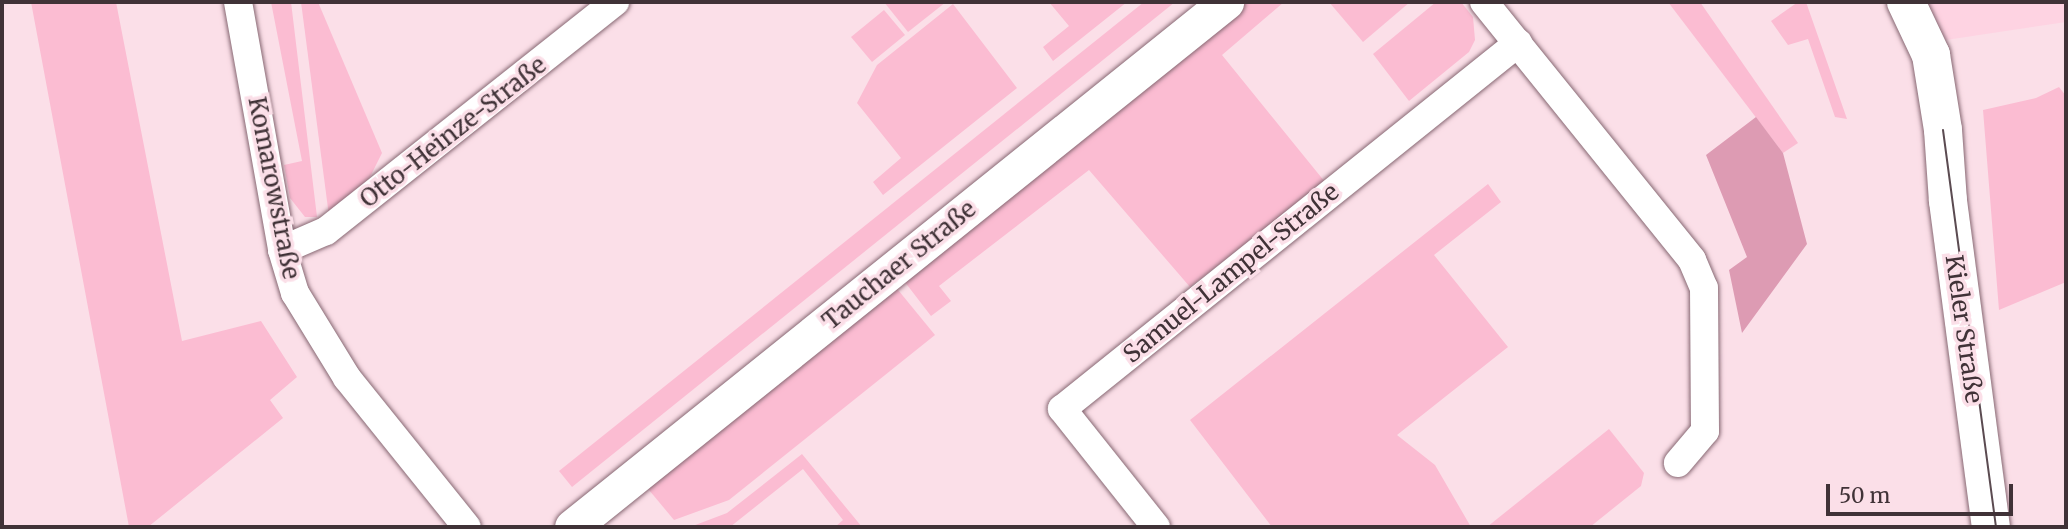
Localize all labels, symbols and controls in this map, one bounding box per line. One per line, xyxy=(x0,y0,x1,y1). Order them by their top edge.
street label: Otto-Heinze-Straße xyxy=(354,50,552,214)
street label: Komarowstraße xyxy=(242,94,306,282)
street label: Samuel-Lampel-Straße xyxy=(1118,177,1344,369)
street label: Tauchaer Straße xyxy=(817,194,981,336)
street label: Kieler Straße xyxy=(1939,253,1989,405)
scale bar xyxy=(1830,470,2017,514)
text: 50 m xyxy=(1839,482,1890,509)

